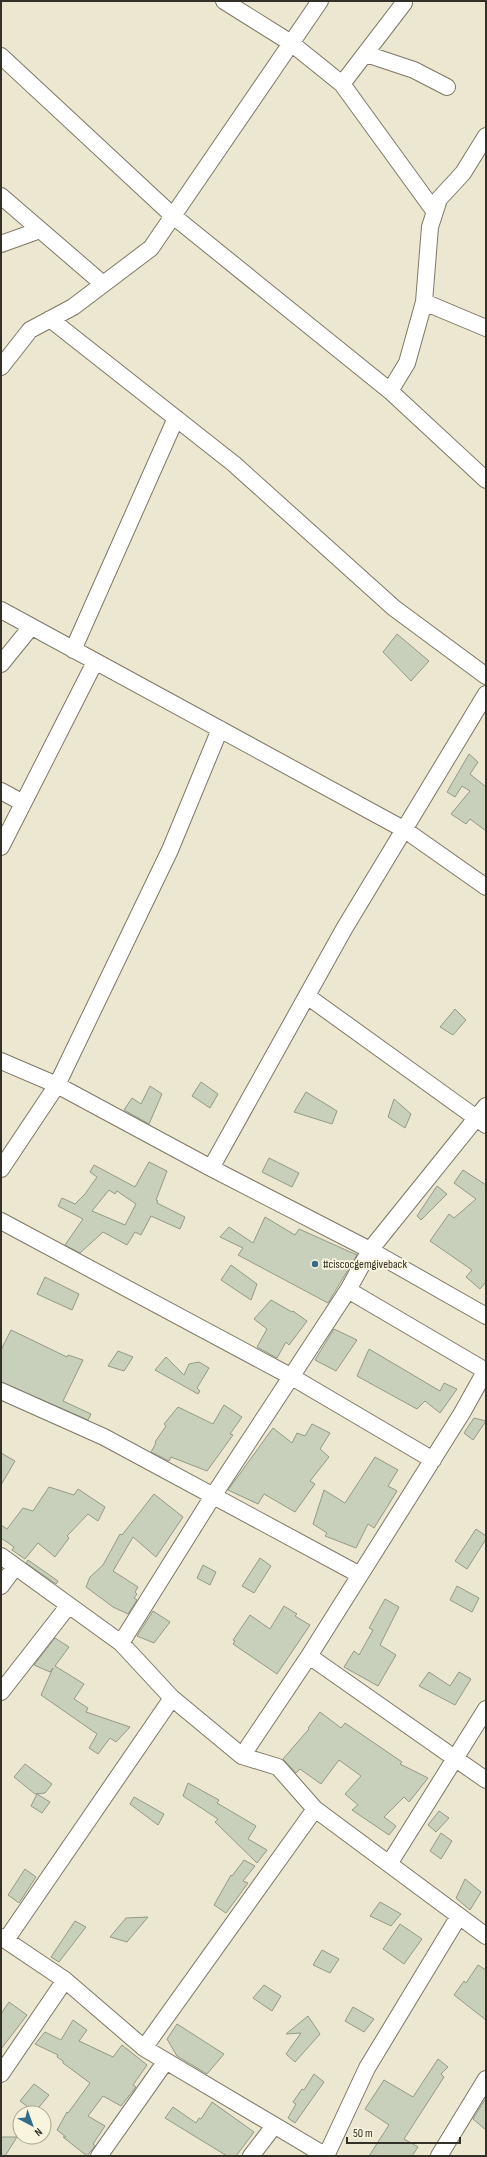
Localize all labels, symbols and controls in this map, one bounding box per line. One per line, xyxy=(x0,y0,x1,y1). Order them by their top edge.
place label: #ciscocgemgiveback xyxy=(323,1257,407,1272)
marker: #ciscocgemgiveback xyxy=(310,1259,320,1269)
north arrow xyxy=(12,2105,52,2145)
scale bar xyxy=(347,2119,460,2145)
text: N xyxy=(32,2125,45,2139)
text: 50 m xyxy=(353,2126,373,2141)

